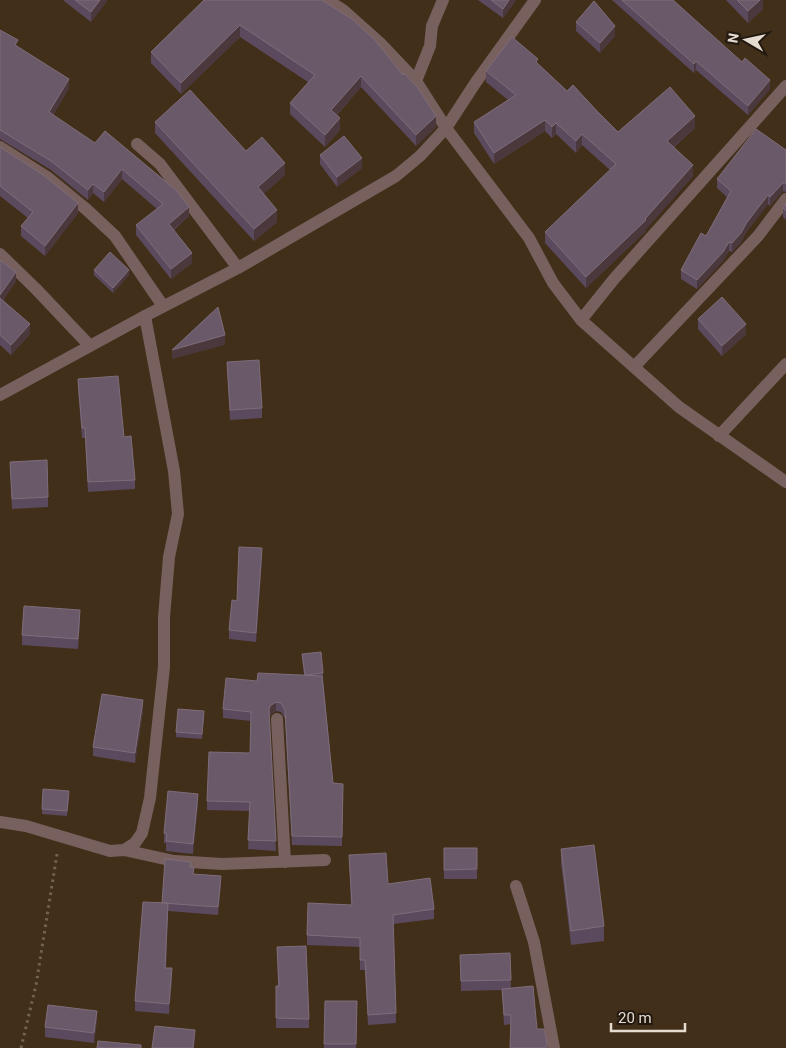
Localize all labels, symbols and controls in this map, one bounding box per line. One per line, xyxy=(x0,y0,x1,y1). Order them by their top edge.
north arrow xyxy=(721,15,771,65)
text: N xyxy=(724,32,742,44)
scale bar xyxy=(611,1000,685,1032)
text: 20 m xyxy=(618,1009,652,1027)

